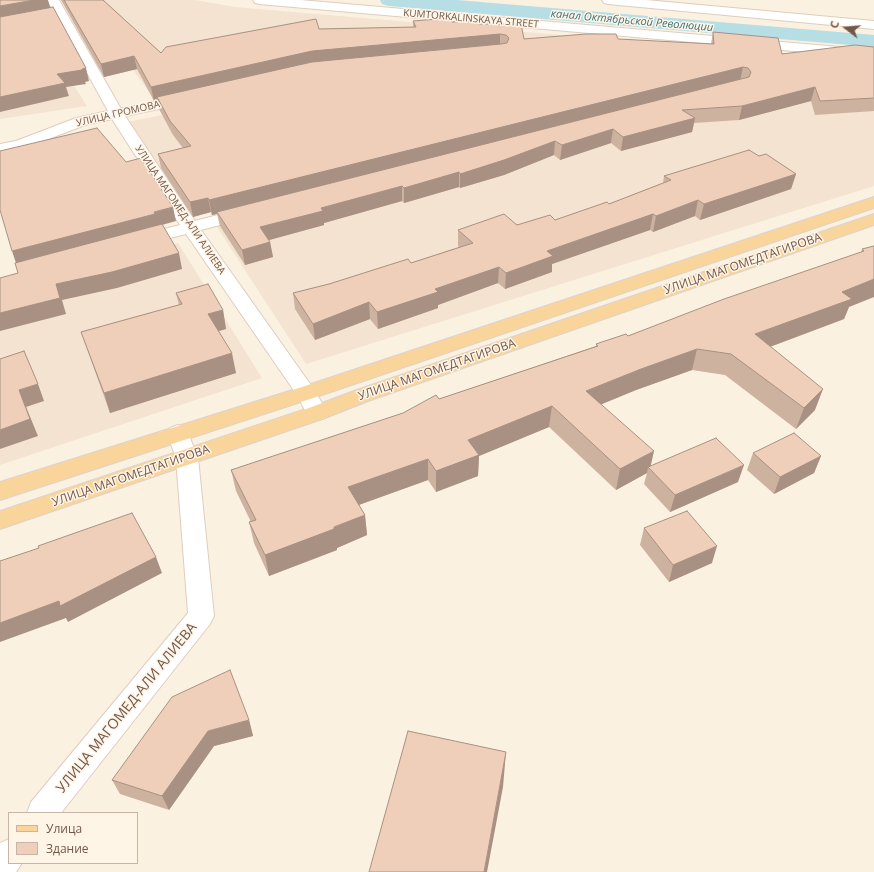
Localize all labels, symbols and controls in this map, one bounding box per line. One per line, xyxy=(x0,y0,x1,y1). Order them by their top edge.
street label: KUMTORKALINSKAYA STREET xyxy=(403,7,539,31)
water label: канал Октябрьской Революции xyxy=(550,7,714,35)
north arrow xyxy=(826,8,866,48)
text: С xyxy=(826,19,842,30)
street label: УЛИЦА ГРОМОВА xyxy=(75,99,161,129)
street label: УЛИЦА МАГОМЕД-АЛИ АЛИЕВА xyxy=(132,143,228,277)
street label: УЛИЦА МАГОМЕДТАГИРОВА xyxy=(662,230,824,298)
street label: УЛИЦА МАГОМЕДТАГИРОВА xyxy=(356,336,518,404)
street label: УЛИЦА МАГОМЕДТАГИРОВА xyxy=(50,442,212,510)
street label: УЛИЦА МАГОМЕД-АЛИ АЛИЕВА xyxy=(53,620,201,796)
legend xyxy=(8,812,138,864)
text: Улица xyxy=(46,820,82,837)
text: Здание xyxy=(46,840,89,857)

